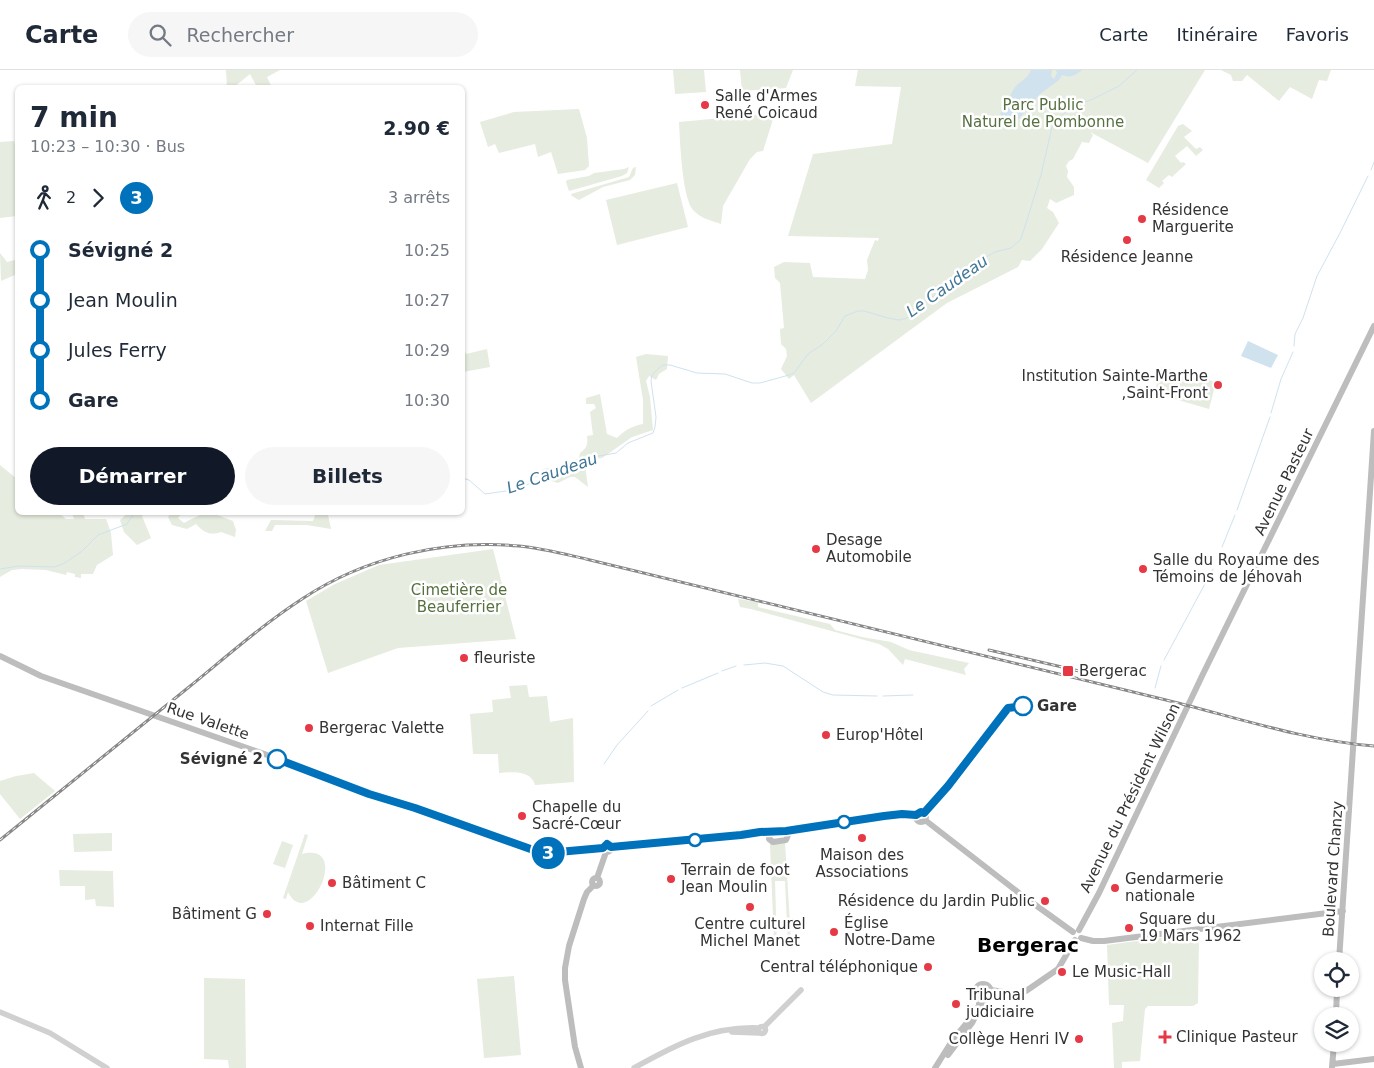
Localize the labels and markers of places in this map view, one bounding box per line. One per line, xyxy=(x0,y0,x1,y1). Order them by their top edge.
place label: Salle d'Armes René Coicaud xyxy=(715,87,818,122)
marker: Salle d'Armes René Coicaud xyxy=(699,99,711,111)
place label: Résidence Marguerite xyxy=(1152,201,1234,236)
marker: Résidence Marguerite xyxy=(1136,213,1148,225)
marker: Résidence Jeanne xyxy=(1121,234,1133,246)
place label: Résidence Jeanne xyxy=(1061,248,1193,266)
place label: Institution Sainte-Marthe ,Saint-Front xyxy=(1021,367,1208,402)
marker: Institution Sainte-Marthe ,Saint-Front xyxy=(1212,379,1224,391)
place label: Desage Automobile xyxy=(826,531,912,566)
marker: Desage Automobile xyxy=(810,543,822,555)
place label: Salle du Royaume des Témoins de Jéhovah xyxy=(1152,551,1320,586)
marker: Salle du Royaume des Témoins de Jéhovah xyxy=(1137,563,1149,575)
place label: fleuriste xyxy=(474,649,535,667)
marker: fleuriste xyxy=(458,652,470,664)
place label: Bergerac xyxy=(1079,662,1147,680)
marker: Bergerac xyxy=(1061,664,1075,678)
marker: Gare xyxy=(1013,696,1033,716)
place label: Gare xyxy=(1037,697,1077,715)
place label: Bergerac Valette xyxy=(319,719,444,737)
marker: Bergerac Valette xyxy=(303,722,315,734)
place label: Europ'Hôtel xyxy=(836,726,923,744)
marker: Europ'Hôtel xyxy=(820,729,832,741)
marker: Sévigné 2 xyxy=(267,749,287,769)
place label: Sévigné 2 xyxy=(180,750,263,768)
place label: Chapelle du Sacré-Cœur xyxy=(532,798,622,833)
marker: Chapelle du Sacré-Cœur xyxy=(516,810,528,822)
unlabelled marker xyxy=(837,815,851,829)
marker: Maison des Associations xyxy=(856,832,868,844)
unlabelled marker xyxy=(688,833,702,847)
place label: Maison des Associations xyxy=(815,846,909,881)
place label: Terrain de foot Jean Moulin xyxy=(680,861,790,896)
place label: Gendarmerie nationale xyxy=(1125,870,1223,905)
marker: Terrain de foot Jean Moulin xyxy=(665,873,677,885)
place label: Bâtiment C xyxy=(342,874,426,892)
marker: Bâtiment C xyxy=(326,877,338,889)
marker: Gendarmerie nationale xyxy=(1109,882,1121,894)
place label: Résidence du Jardin Public xyxy=(838,892,1035,910)
marker: Résidence du Jardin Public xyxy=(1039,895,1051,907)
marker: Centre culturel Michel Manet xyxy=(744,901,756,913)
place label: Bâtiment G xyxy=(172,905,257,923)
marker: Bâtiment G xyxy=(261,908,273,920)
place label: Square du 19 Mars 1962 xyxy=(1139,910,1242,945)
place label: Église Notre-Dame xyxy=(844,913,935,949)
place label: Centre culturel Michel Manet xyxy=(694,915,806,950)
place label: Internat Fille xyxy=(320,917,414,935)
marker: Internat Fille xyxy=(304,920,316,932)
marker: Square du 19 Mars 1962 xyxy=(1123,922,1135,934)
marker: Église Notre-Dame xyxy=(828,926,840,938)
place label: Central téléphonique xyxy=(760,958,918,976)
marker: Central téléphonique xyxy=(922,961,934,973)
place label: Le Music-Hall xyxy=(1072,963,1171,981)
marker: Le Music-Hall xyxy=(1056,966,1068,978)
place label: Tribunal judiciaire xyxy=(965,986,1034,1021)
marker: Tribunal judiciaire xyxy=(950,998,962,1010)
place label: Clinique Pasteur xyxy=(1176,1028,1299,1046)
place label: Collège Henri IV xyxy=(948,1030,1070,1048)
marker: Clinique Pasteur xyxy=(1158,1030,1172,1044)
marker: Collège Henri IV xyxy=(1073,1033,1085,1045)

